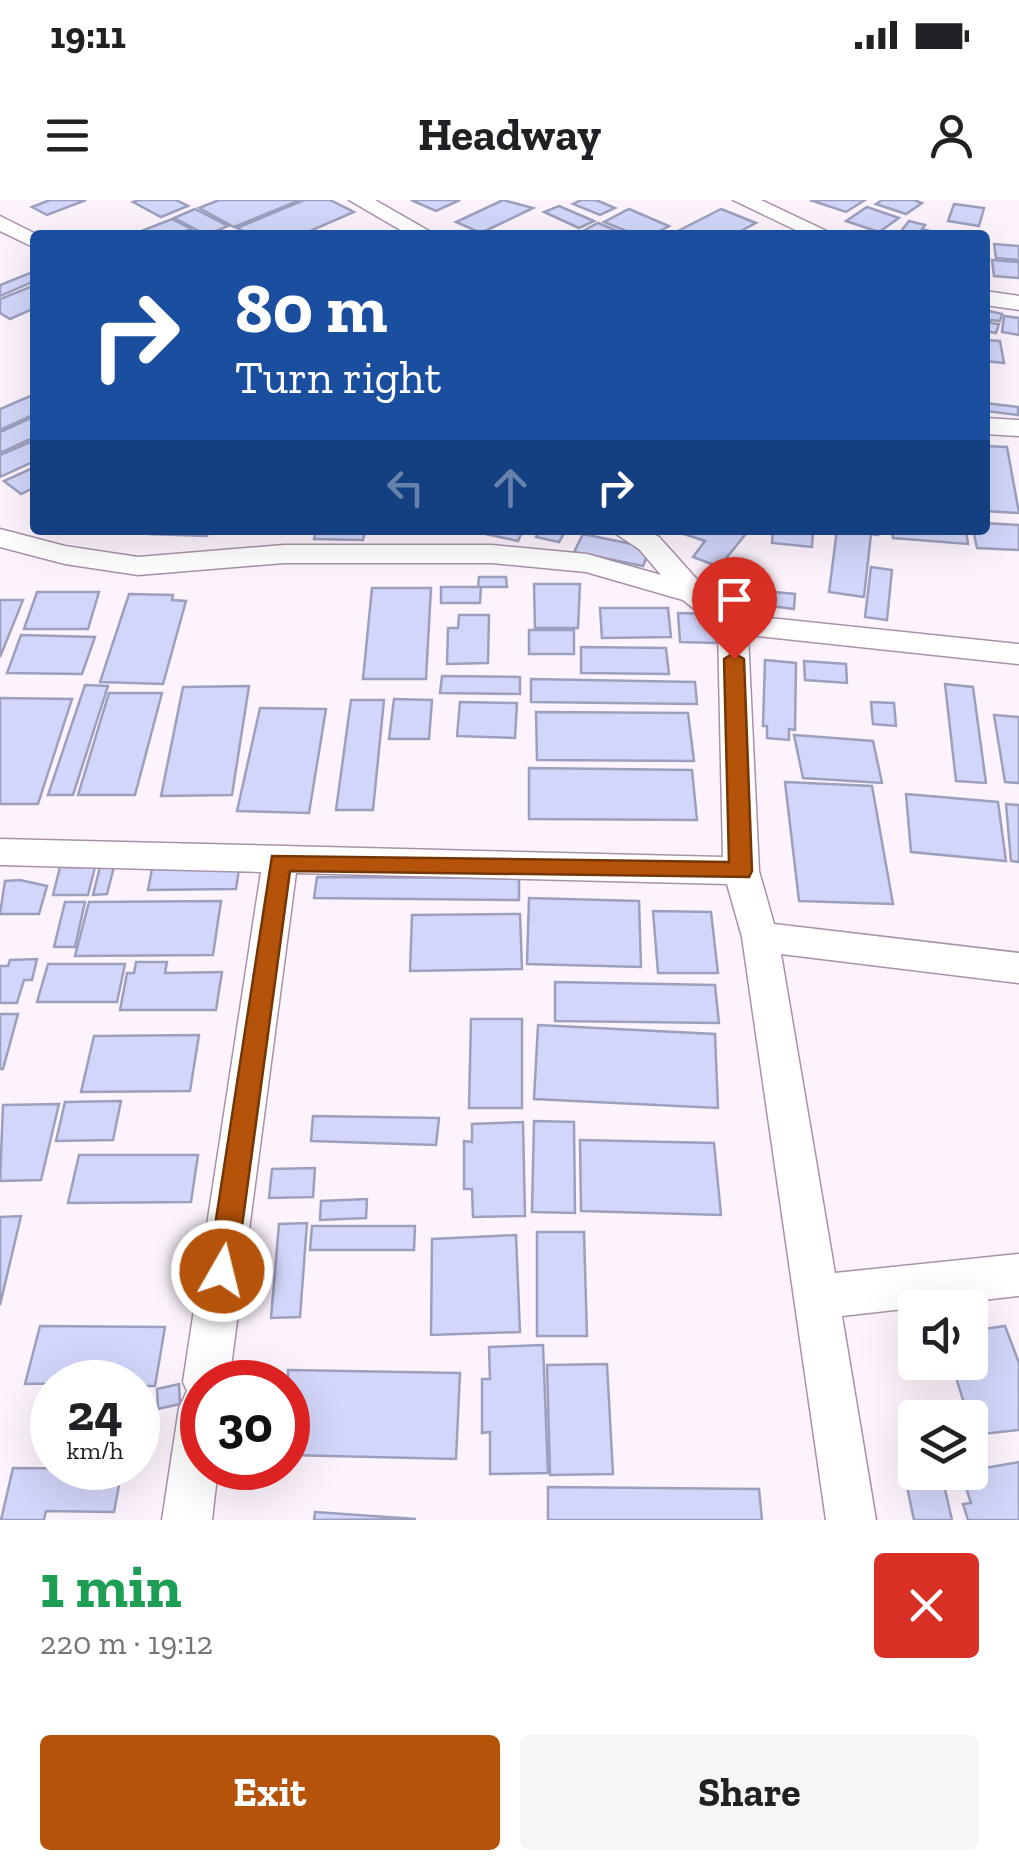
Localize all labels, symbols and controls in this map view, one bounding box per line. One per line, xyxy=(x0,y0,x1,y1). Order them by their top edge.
text: 19:11 xyxy=(50,12,126,58)
icon: menu xyxy=(40,108,95,163)
text: Headway xyxy=(418,108,601,162)
icon: person xyxy=(924,108,979,163)
text: 80 m xyxy=(235,266,387,350)
icon: right xyxy=(70,270,200,400)
text: Turn right xyxy=(235,351,441,405)
icon: left xyxy=(378,460,433,515)
icon: ahead xyxy=(483,460,538,515)
icon: right xyxy=(588,460,643,515)
pin xyxy=(692,557,777,660)
icon: arrive xyxy=(707,572,762,627)
position arrow xyxy=(170,1219,274,1323)
map controls xyxy=(898,1290,988,1490)
button: sound xyxy=(898,1290,988,1380)
speed limit sign: 30 xyxy=(180,1360,310,1490)
text: 24 xyxy=(67,1383,123,1443)
button: layers xyxy=(898,1400,988,1490)
text: km/h xyxy=(66,1435,124,1465)
text: 1 min xyxy=(40,1550,182,1622)
button: close xyxy=(874,1553,979,1658)
text: 220 m · 19:12 xyxy=(40,1624,213,1662)
button: Exit xyxy=(40,1735,500,1850)
button: Share xyxy=(520,1735,979,1850)

